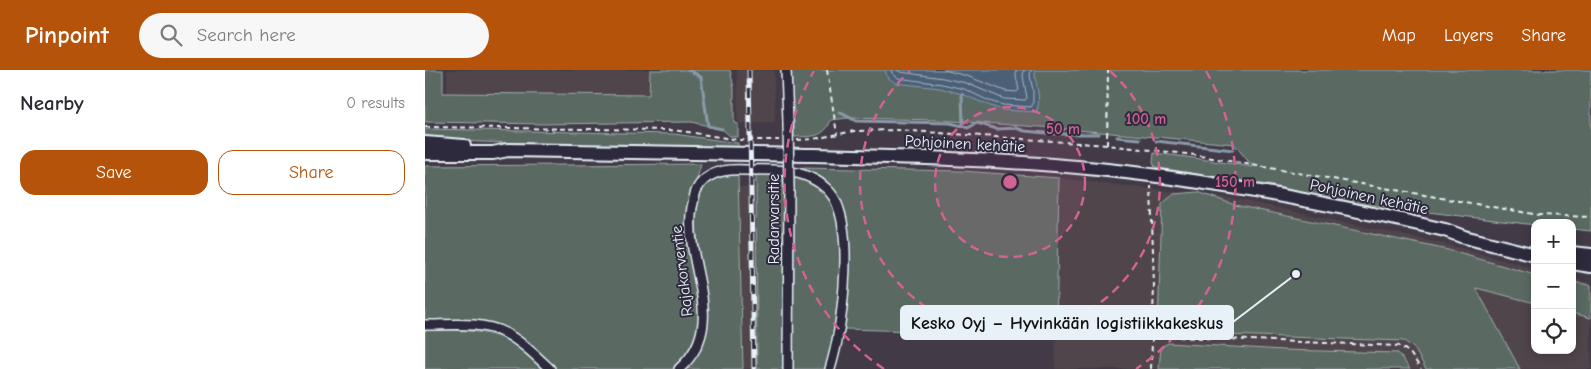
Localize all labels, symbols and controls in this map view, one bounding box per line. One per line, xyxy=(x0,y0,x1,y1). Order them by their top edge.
search box xyxy=(139,13,489,58)
text: Pinpoint xyxy=(25,21,109,49)
icon: search xyxy=(157,21,185,49)
text: Search here xyxy=(197,24,296,46)
text: Map xyxy=(1382,25,1416,46)
text: Layers xyxy=(1444,25,1493,46)
text: Share xyxy=(1521,25,1566,46)
text: Nearby xyxy=(20,91,84,115)
text: 0 results xyxy=(346,94,405,112)
text: 100 m xyxy=(1126,110,1166,128)
text: 50 m xyxy=(1046,120,1080,138)
street label: Pohjoinen kehätie xyxy=(904,132,1026,156)
button: Save xyxy=(20,150,208,195)
button: Share xyxy=(218,150,405,195)
centre of rings xyxy=(1001,173,1019,191)
text: 150 m xyxy=(1215,173,1255,191)
street label: Radanvarsitie xyxy=(765,174,783,264)
street label: Pohjoinen kehätie xyxy=(1308,176,1430,218)
map controls xyxy=(1531,219,1576,354)
button: + xyxy=(1531,219,1576,264)
street label: Rajakorventie xyxy=(668,225,696,317)
button: − xyxy=(1531,264,1576,309)
callout: Kesko Oyj – Hyvinkään logistiikkakeskus xyxy=(901,306,1233,339)
button: locate xyxy=(1531,309,1576,354)
text: Kesko Oyj – Hyvinkään logistiikkakeskus xyxy=(911,313,1224,334)

